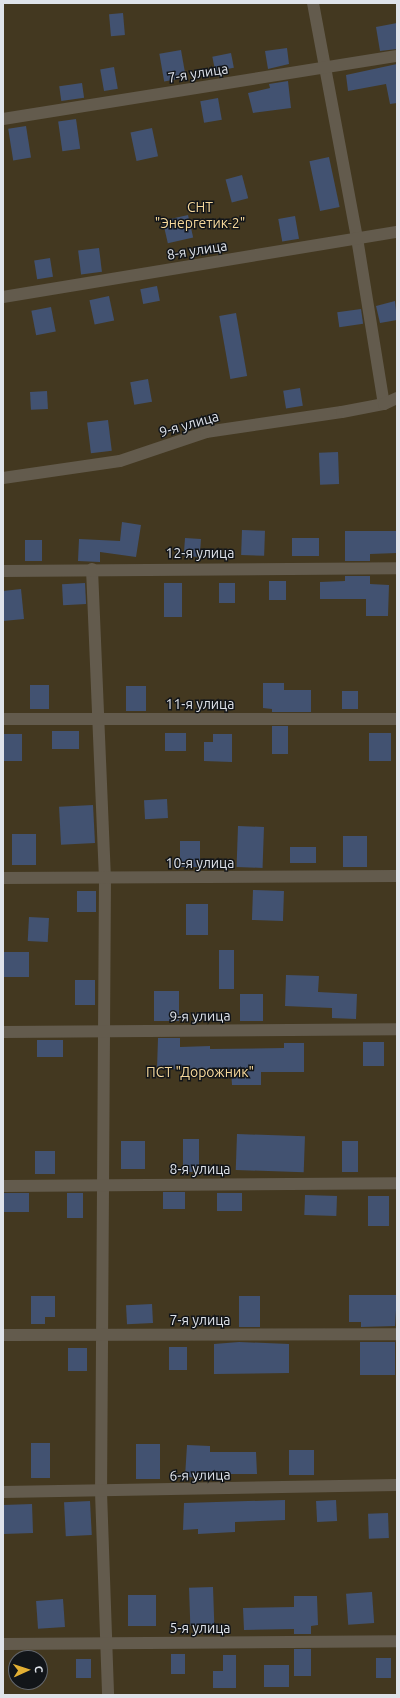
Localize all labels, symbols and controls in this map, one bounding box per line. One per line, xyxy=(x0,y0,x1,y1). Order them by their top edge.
street label: 7-я улица xyxy=(167,60,229,86)
park label: СHТ "Энергетик-2" xyxy=(155,199,245,232)
street label: 8-я улица xyxy=(166,237,228,263)
street label: 9-я улица xyxy=(157,408,221,440)
street label: 12-я улица xyxy=(166,545,234,561)
street label: 11-я улица xyxy=(166,696,234,712)
street label: 10-я улица xyxy=(166,855,234,871)
street label: 9-я улица xyxy=(169,1007,231,1025)
park label: ПСТ "Дорожник" xyxy=(146,1064,254,1080)
street label: 8-я улица xyxy=(169,1161,231,1177)
street label: 7-я улица xyxy=(169,1312,231,1328)
street label: 6-я улица xyxy=(169,1466,231,1484)
street label: 5-я улица xyxy=(169,1620,231,1636)
north arrow xyxy=(8,1650,48,1690)
text: С xyxy=(33,1666,45,1673)

